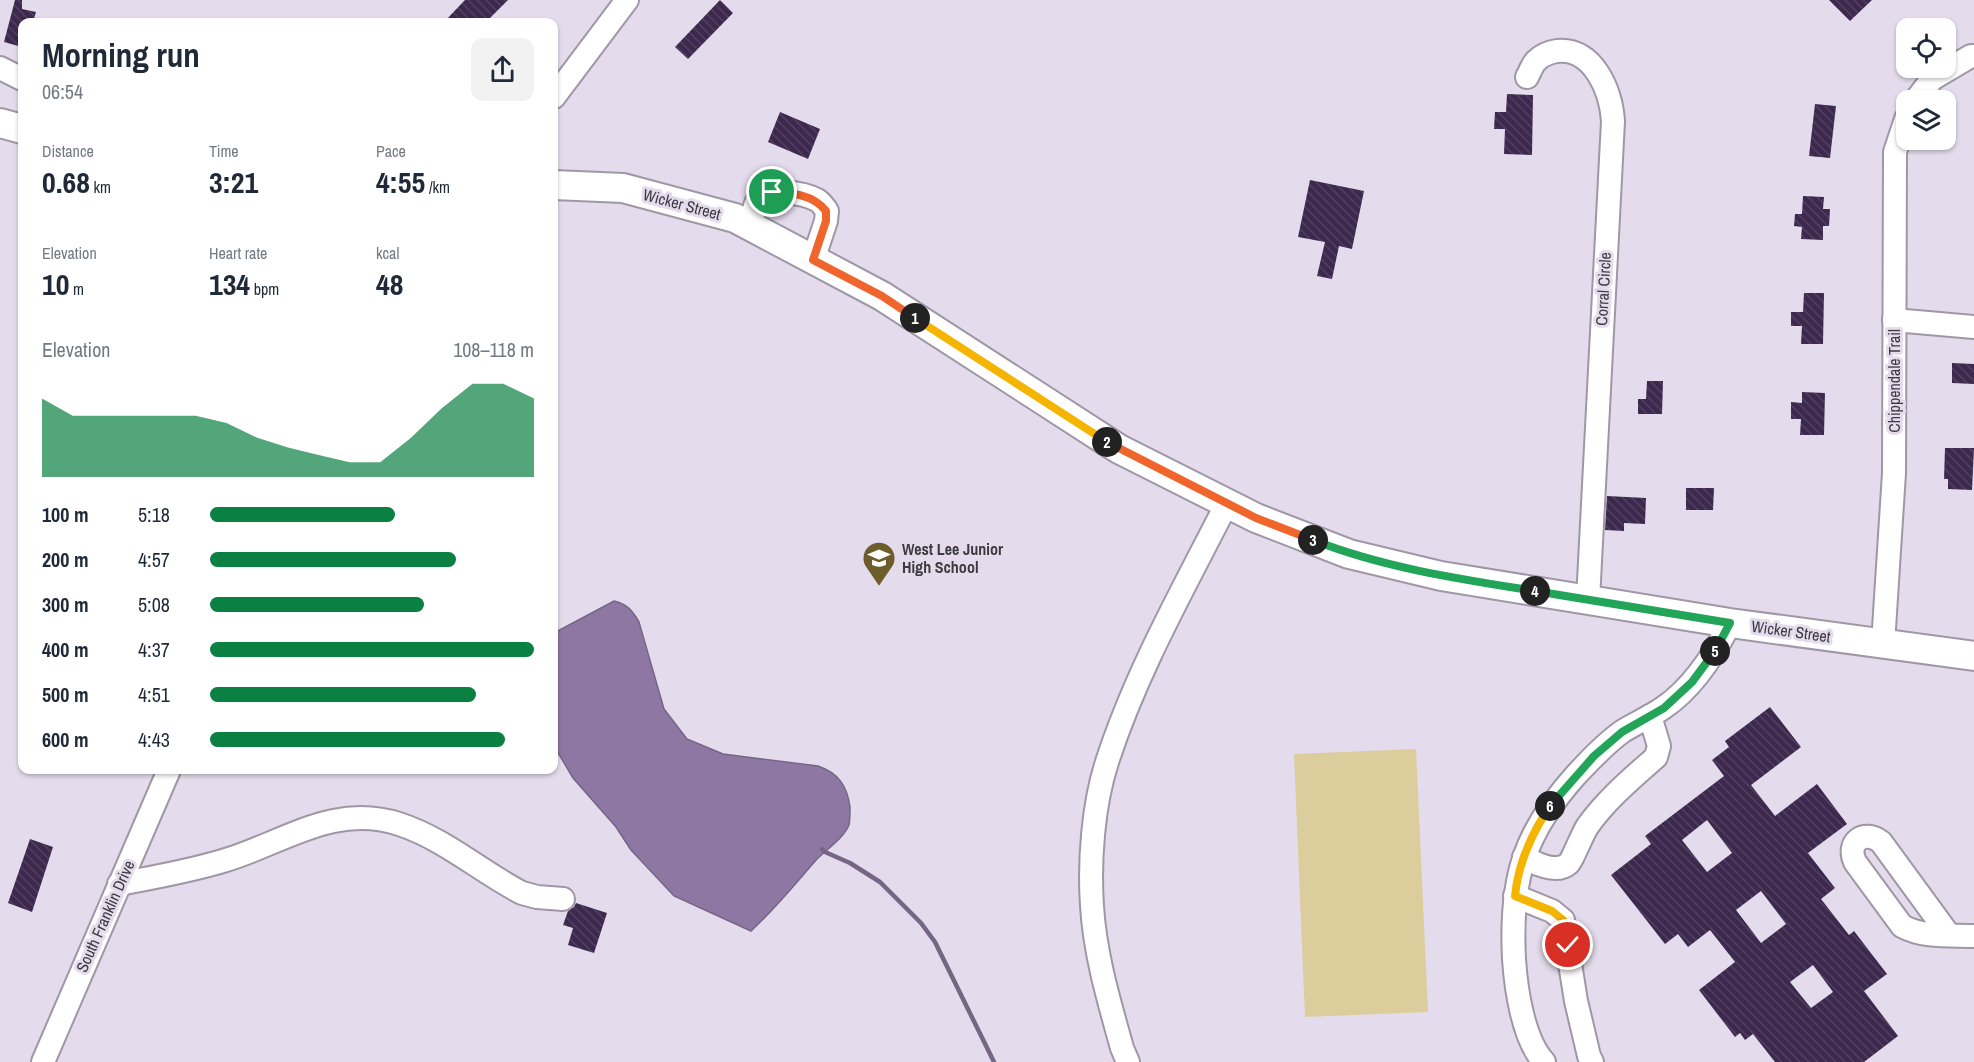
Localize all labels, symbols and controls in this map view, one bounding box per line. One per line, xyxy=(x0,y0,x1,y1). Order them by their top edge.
map controls xyxy=(1896,18,1956,150)
button: locate xyxy=(1896,18,1956,78)
text: Morning run xyxy=(42,33,200,77)
button: share xyxy=(471,38,534,101)
text: 06:54 xyxy=(42,78,83,105)
button: layers xyxy=(1896,90,1956,150)
text: Distance xyxy=(42,140,94,162)
text: Time xyxy=(209,140,239,162)
text: Pace xyxy=(376,140,406,162)
text: 0.68 xyxy=(42,162,90,202)
text: 3:21 xyxy=(209,162,258,202)
text: 4:55 xyxy=(376,162,425,202)
pin xyxy=(746,166,797,217)
icon: arrive xyxy=(755,175,788,208)
text: km xyxy=(90,176,111,198)
text: /km xyxy=(425,176,450,198)
street label: Wicker Street xyxy=(641,183,724,225)
text: Elevation xyxy=(42,242,97,264)
text: Heart rate xyxy=(209,242,267,264)
text: kcal xyxy=(376,242,399,264)
street label: Corral Circle xyxy=(1590,252,1616,326)
text: 10 xyxy=(42,264,69,304)
text: 134 xyxy=(209,264,250,304)
text: 48 xyxy=(376,264,403,304)
text: m xyxy=(69,278,84,300)
text: bpm xyxy=(250,278,279,300)
pin: 1 xyxy=(900,303,930,333)
text: 1 xyxy=(911,307,919,329)
street label: Chippendale Trail xyxy=(1883,329,1905,433)
text: Elevation xyxy=(42,336,110,363)
text: 108–118 m xyxy=(453,336,534,363)
pin: 2 xyxy=(1092,427,1122,457)
text: 2 xyxy=(1103,431,1111,453)
text: 100 m xyxy=(42,501,89,528)
text: 5:18 xyxy=(138,501,170,528)
pin: 3 xyxy=(1298,525,1328,555)
text: 3 xyxy=(1309,529,1317,551)
place label: West Lee Junior High School xyxy=(902,538,1004,578)
school or university icon: West Lee Junior High School xyxy=(861,540,897,587)
text: 200 m xyxy=(42,546,89,573)
text: 4:57 xyxy=(138,546,170,573)
pin: 4 xyxy=(1520,576,1550,606)
text: 4 xyxy=(1531,580,1539,602)
text: 300 m xyxy=(42,591,89,618)
text: 5:08 xyxy=(138,591,170,618)
street label: Wicker Street xyxy=(1750,615,1832,647)
text: 400 m xyxy=(42,636,89,663)
text: 4:37 xyxy=(138,636,170,663)
pin: 5 xyxy=(1700,636,1730,666)
text: 5 xyxy=(1711,640,1719,662)
text: 500 m xyxy=(42,681,89,708)
text: 4:51 xyxy=(138,681,170,708)
text: 600 m xyxy=(42,726,89,753)
text: 4:43 xyxy=(138,726,170,753)
pin: 6 xyxy=(1535,791,1565,821)
text: 6 xyxy=(1546,795,1554,817)
street label: South Franklin Drive xyxy=(70,857,140,975)
pin xyxy=(1542,919,1593,970)
icon: check xyxy=(1551,928,1584,961)

